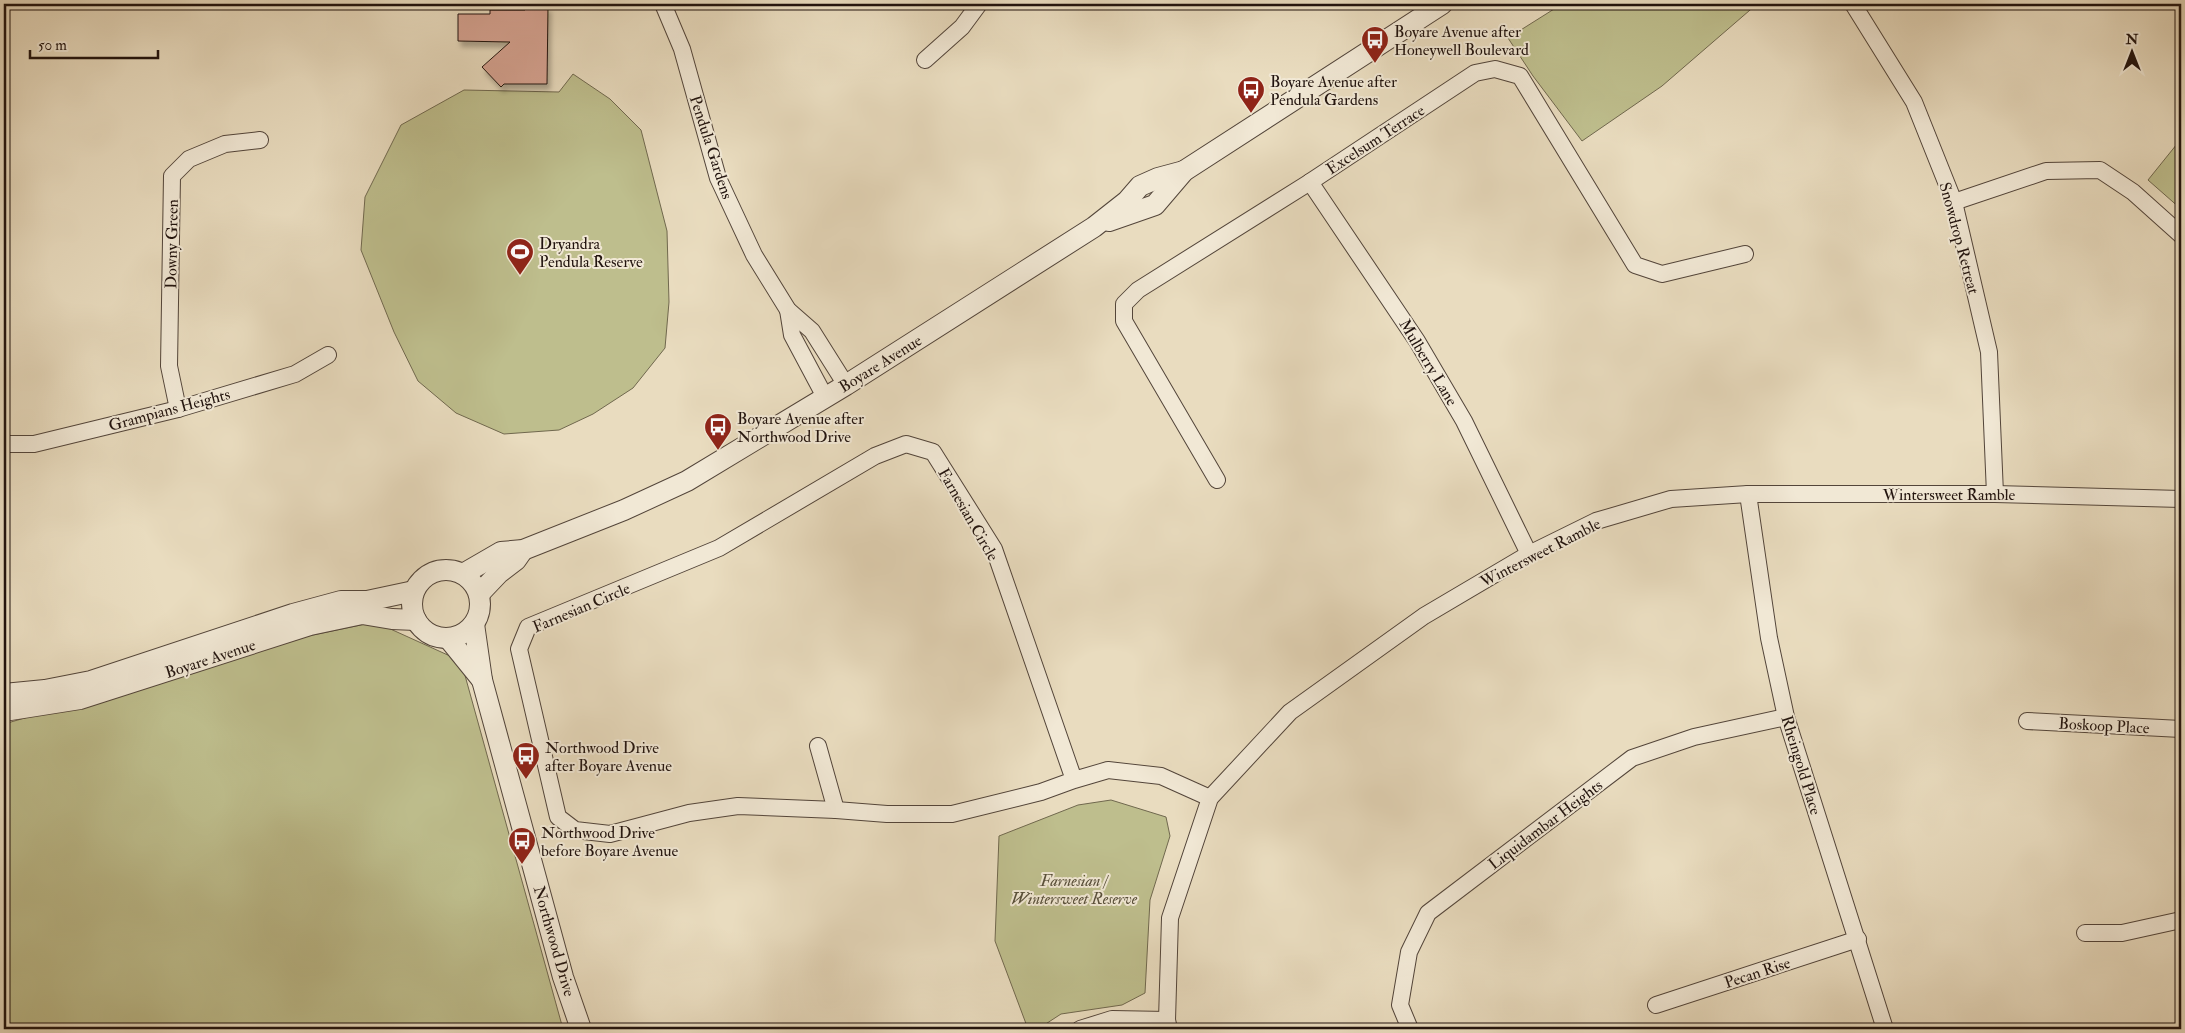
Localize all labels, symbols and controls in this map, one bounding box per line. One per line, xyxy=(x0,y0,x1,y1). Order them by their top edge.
place label: Boyare Avenue after Honeywell Boulevard xyxy=(1394,22,1529,60)
bus stop icon: Boyare Avenue after Honeywell Boulevard xyxy=(1360,25,1390,64)
scale bar xyxy=(30,28,158,60)
north arrow xyxy=(2108,28,2158,78)
text: N xyxy=(2125,31,2139,48)
text: 50 m xyxy=(38,36,67,55)
place label: Boyare Avenue after Pendula Gardens xyxy=(1270,72,1397,110)
bus stop icon: Boyare Avenue after Pendula Gardens xyxy=(1236,75,1266,114)
street label: Pendula Gardens xyxy=(685,93,737,202)
street label: Excelsum Terrace xyxy=(1323,100,1429,179)
street label: Snowdrop Retreat xyxy=(1934,180,1984,297)
street label: Downy Green xyxy=(161,199,183,289)
place label: Dryandra Pendula Reserve xyxy=(539,234,643,272)
sports icon: Dryandra Pendula Reserve xyxy=(505,237,535,276)
street label: Mulberry Lane xyxy=(1394,316,1462,410)
street label: Boyare Avenue xyxy=(835,330,926,397)
street label: Grampians Heights xyxy=(106,384,232,437)
place label: Boyare Avenue after Northwood Drive xyxy=(737,409,864,447)
bus stop icon: Boyare Avenue after Northwood Drive xyxy=(703,412,733,451)
street label: Farnesian Circle xyxy=(933,464,1003,565)
street label: Wintersweet Ramble xyxy=(1882,485,2016,505)
street label: Wintersweet Ramble xyxy=(1476,514,1604,592)
street label: Farnesian Circle xyxy=(530,578,633,637)
street label: Boyare Avenue xyxy=(163,635,258,683)
street label: Rheingold Place xyxy=(1776,713,1826,818)
street label: Boskoop Place xyxy=(2058,714,2150,739)
place label: Northwood Drive after Boyare Avenue xyxy=(545,738,672,776)
bus stop icon: Northwood Drive after Boyare Avenue xyxy=(511,741,541,780)
street label: Liquidambar Heights xyxy=(1485,775,1607,874)
place label: Northwood Drive before Boyare Avenue xyxy=(541,823,679,861)
bus stop icon: Northwood Drive before Boyare Avenue xyxy=(507,826,537,865)
park label: Farnesian / Wintersweet Reserve xyxy=(1011,871,1138,909)
street label: Northwood Drive xyxy=(529,884,579,999)
street label: Pecan Rise xyxy=(1722,953,1793,993)

